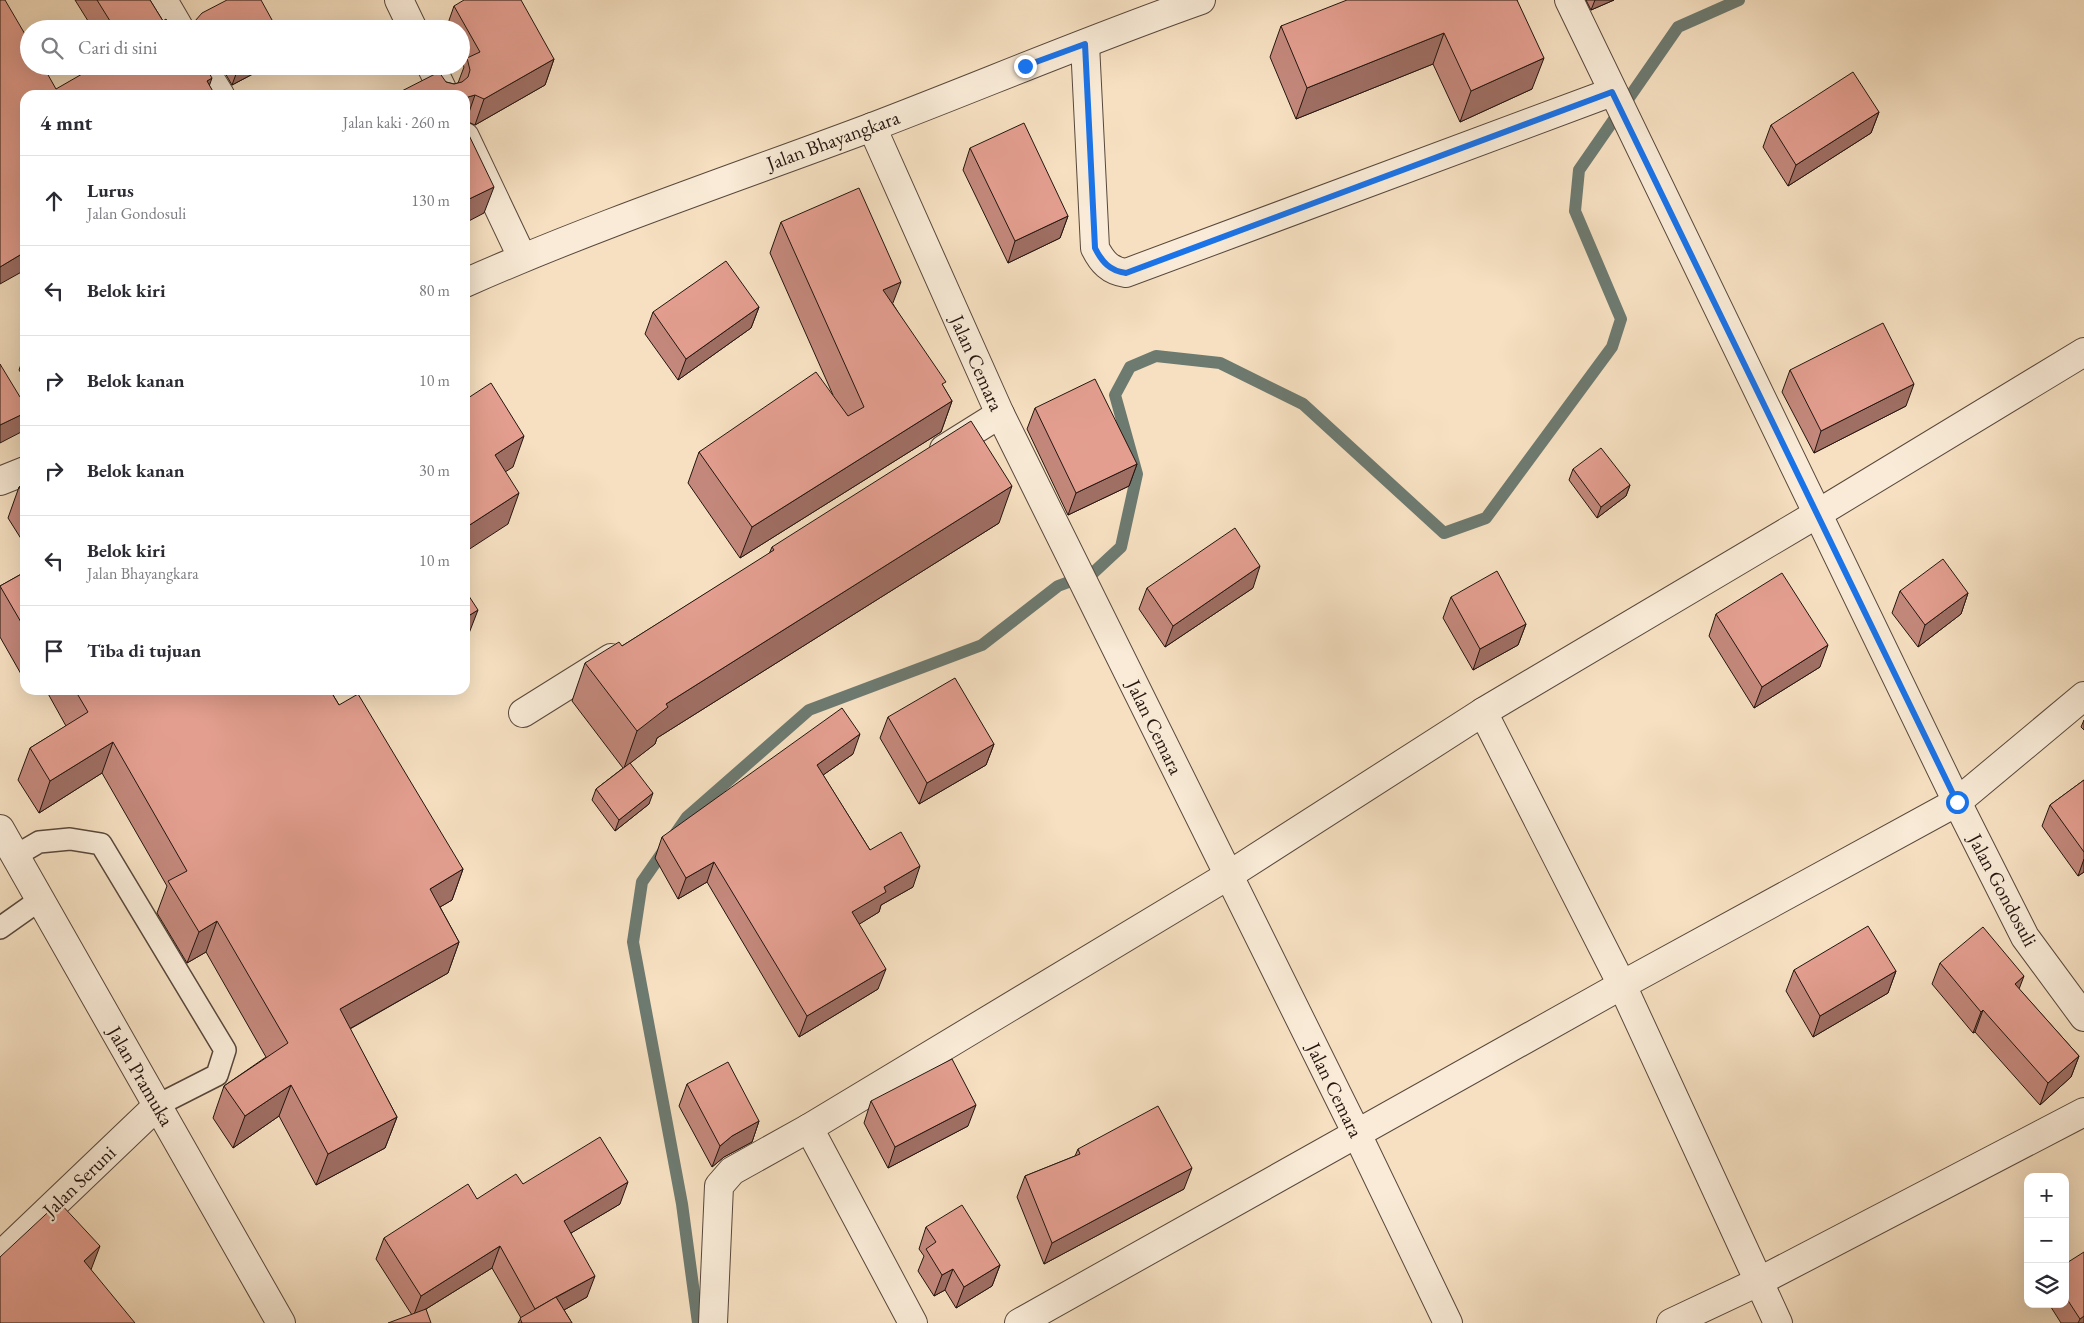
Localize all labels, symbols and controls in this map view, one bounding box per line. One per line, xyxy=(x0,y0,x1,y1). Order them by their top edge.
search box xyxy=(20,20,470,75)
icon: search xyxy=(38,34,66,62)
text: Cari di sini xyxy=(78,35,157,60)
route end xyxy=(1014,55,1037,78)
street label: Jalan Bhayangkara xyxy=(761,104,903,177)
text: 4 mnt xyxy=(40,109,92,136)
text: Jalan kaki · 260 m xyxy=(343,112,450,133)
text: Lurus xyxy=(87,178,134,203)
icon: ahead xyxy=(40,187,68,215)
text: 130 m xyxy=(411,190,450,211)
text: Jalan Gondosuli xyxy=(87,203,186,224)
icon: left xyxy=(40,277,68,305)
text: Belok kiri xyxy=(87,278,166,303)
text: 80 m xyxy=(419,280,450,301)
street label: Jalan Cemara xyxy=(944,309,1010,415)
icon: right xyxy=(40,367,68,395)
text: Belok kanan xyxy=(87,368,185,393)
text: 10 m xyxy=(419,370,450,391)
icon: right xyxy=(40,457,68,485)
text: Belok kanan xyxy=(87,458,185,483)
text: 30 m xyxy=(419,460,450,481)
text: Belok kiri xyxy=(87,538,166,563)
icon: left xyxy=(40,547,68,575)
text: 10 m xyxy=(419,550,450,571)
text: Jalan Bhayangkara xyxy=(87,563,199,584)
icon: arrive xyxy=(40,637,68,665)
text: Tiba di tujuan xyxy=(87,638,201,663)
street label: Jalan Cemara xyxy=(1120,674,1189,779)
route start xyxy=(1946,791,1969,814)
street label: Jalan Gondosuli xyxy=(1962,827,2044,951)
street label: Jalan Pramuka xyxy=(101,1020,180,1131)
street label: Jalan Cemara xyxy=(1300,1037,1369,1142)
street label: Jalan Seruni xyxy=(35,1140,121,1224)
map controls xyxy=(2024,1173,2069,1308)
button: + xyxy=(2024,1173,2069,1218)
button: − xyxy=(2024,1218,2069,1263)
button: layers xyxy=(2024,1263,2069,1308)

